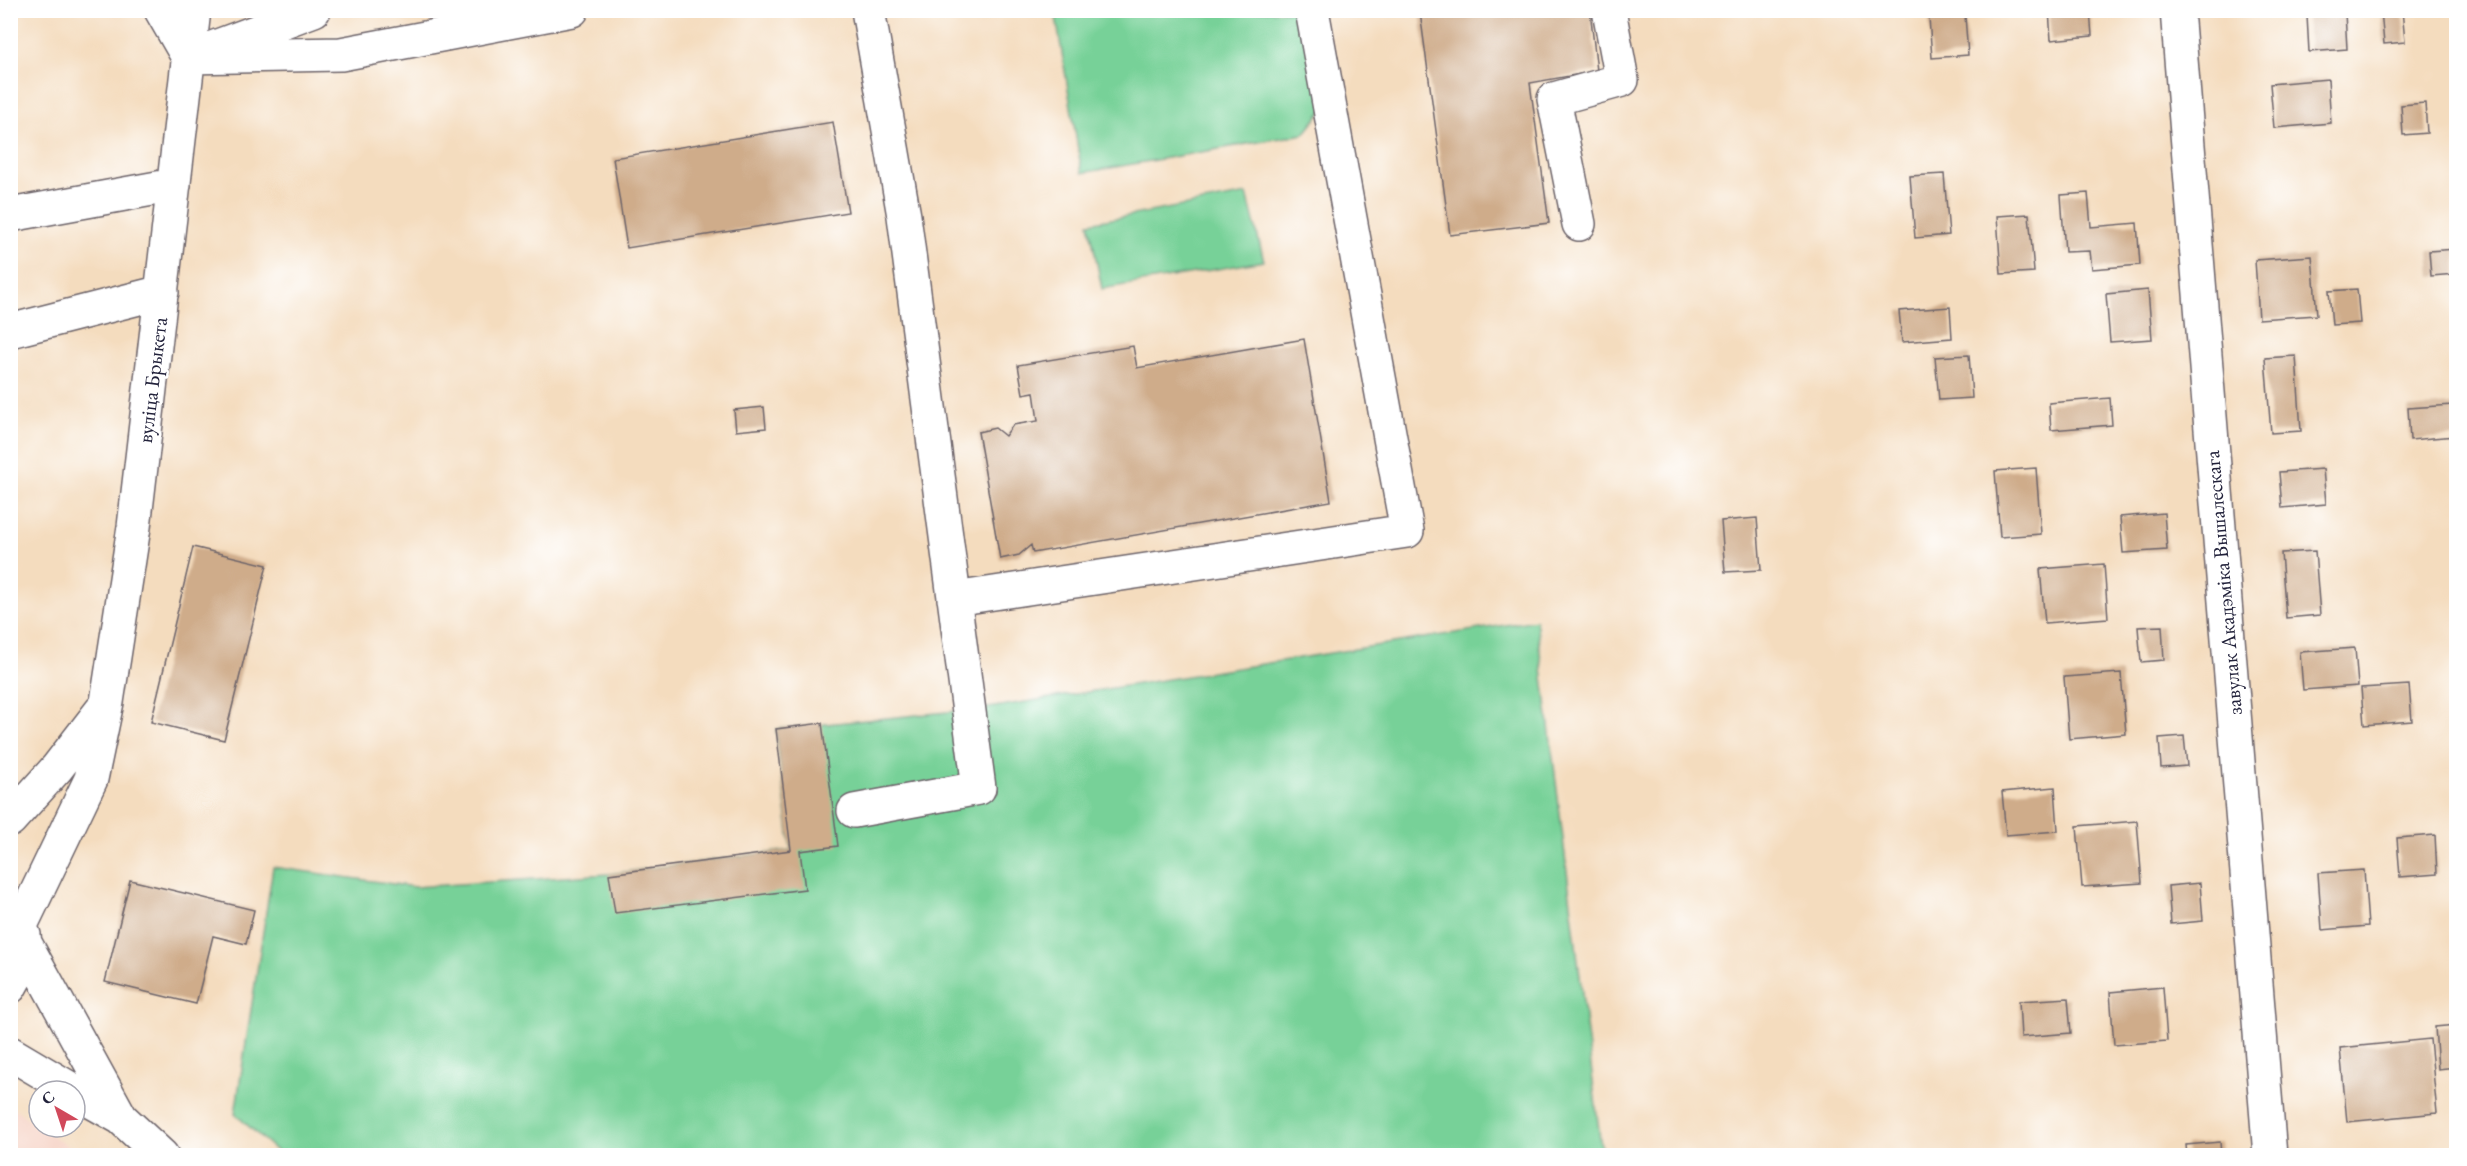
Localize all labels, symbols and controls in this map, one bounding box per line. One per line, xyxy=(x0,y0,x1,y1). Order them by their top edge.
street label: вуліца Брыкета xyxy=(131,315,173,445)
street label: завулак Акадэміка Вышалескага xyxy=(2198,449,2248,717)
north arrow xyxy=(27,1079,87,1139)
text: С xyxy=(37,1086,59,1109)

